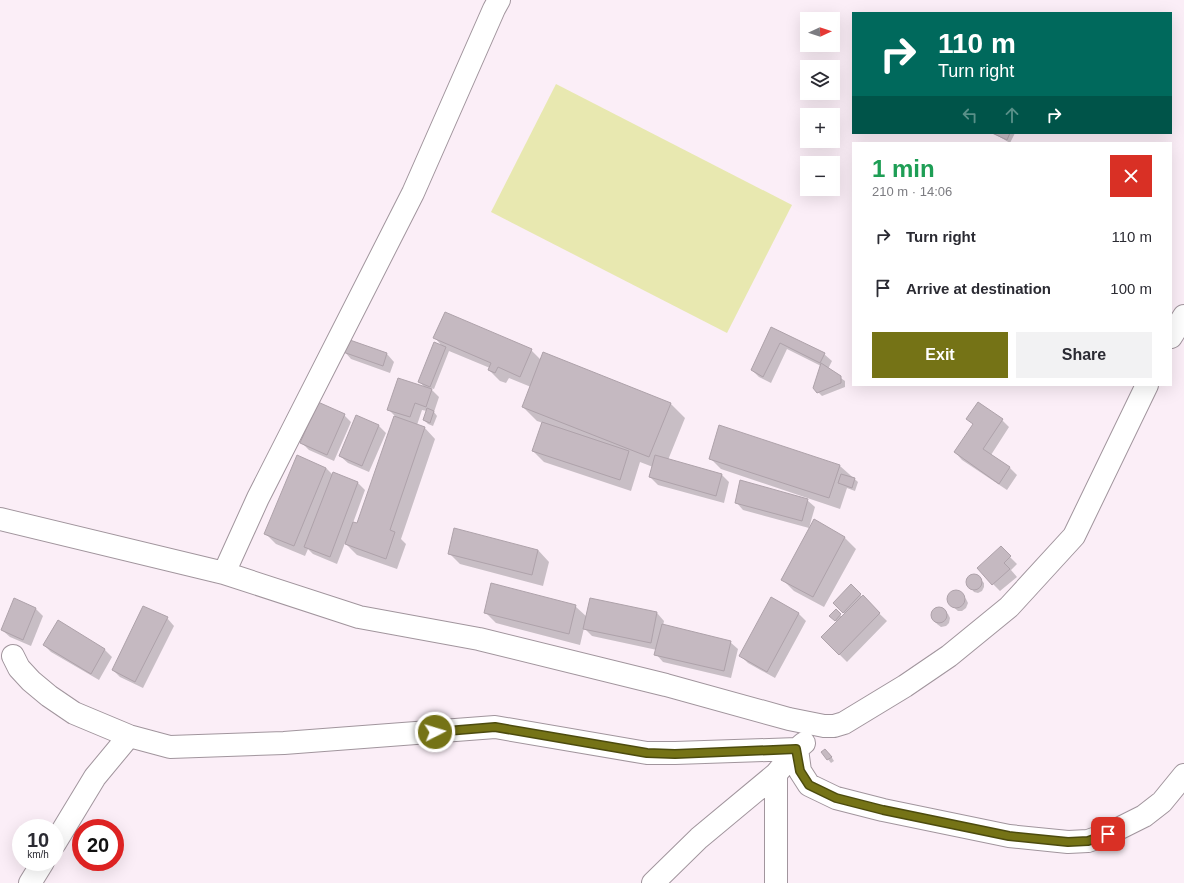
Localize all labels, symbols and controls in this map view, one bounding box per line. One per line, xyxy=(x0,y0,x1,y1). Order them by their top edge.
north arrow xyxy=(800,12,840,52)
map controls xyxy=(800,12,840,196)
icon: right xyxy=(872,28,924,80)
text: 110 m xyxy=(938,28,1016,59)
button: layers xyxy=(800,60,840,100)
text: Turn right xyxy=(938,61,1014,81)
icon: left xyxy=(959,104,981,126)
icon: ahead xyxy=(1001,104,1023,126)
icon: right xyxy=(1043,104,1065,126)
button: + xyxy=(800,108,840,148)
text: 1 min xyxy=(872,155,935,182)
button: close xyxy=(1110,155,1152,197)
button: − xyxy=(800,156,840,196)
text: 210 m · 14:06 xyxy=(872,184,952,199)
icon: right xyxy=(872,225,894,247)
text: Turn right xyxy=(906,228,976,245)
text: 110 m xyxy=(1111,228,1152,245)
icon: arrive xyxy=(872,277,894,299)
text: Arrive at destination xyxy=(906,280,1051,297)
text: 100 m xyxy=(1110,280,1152,297)
button: Exit xyxy=(872,332,1008,378)
button: Share xyxy=(1016,332,1152,378)
position arrow xyxy=(414,711,456,753)
pin xyxy=(1091,817,1125,851)
speed limit sign: 20 xyxy=(72,819,124,871)
icon: arrive xyxy=(1097,823,1119,845)
text: 10 xyxy=(27,829,49,851)
text: km/h xyxy=(27,849,49,860)

